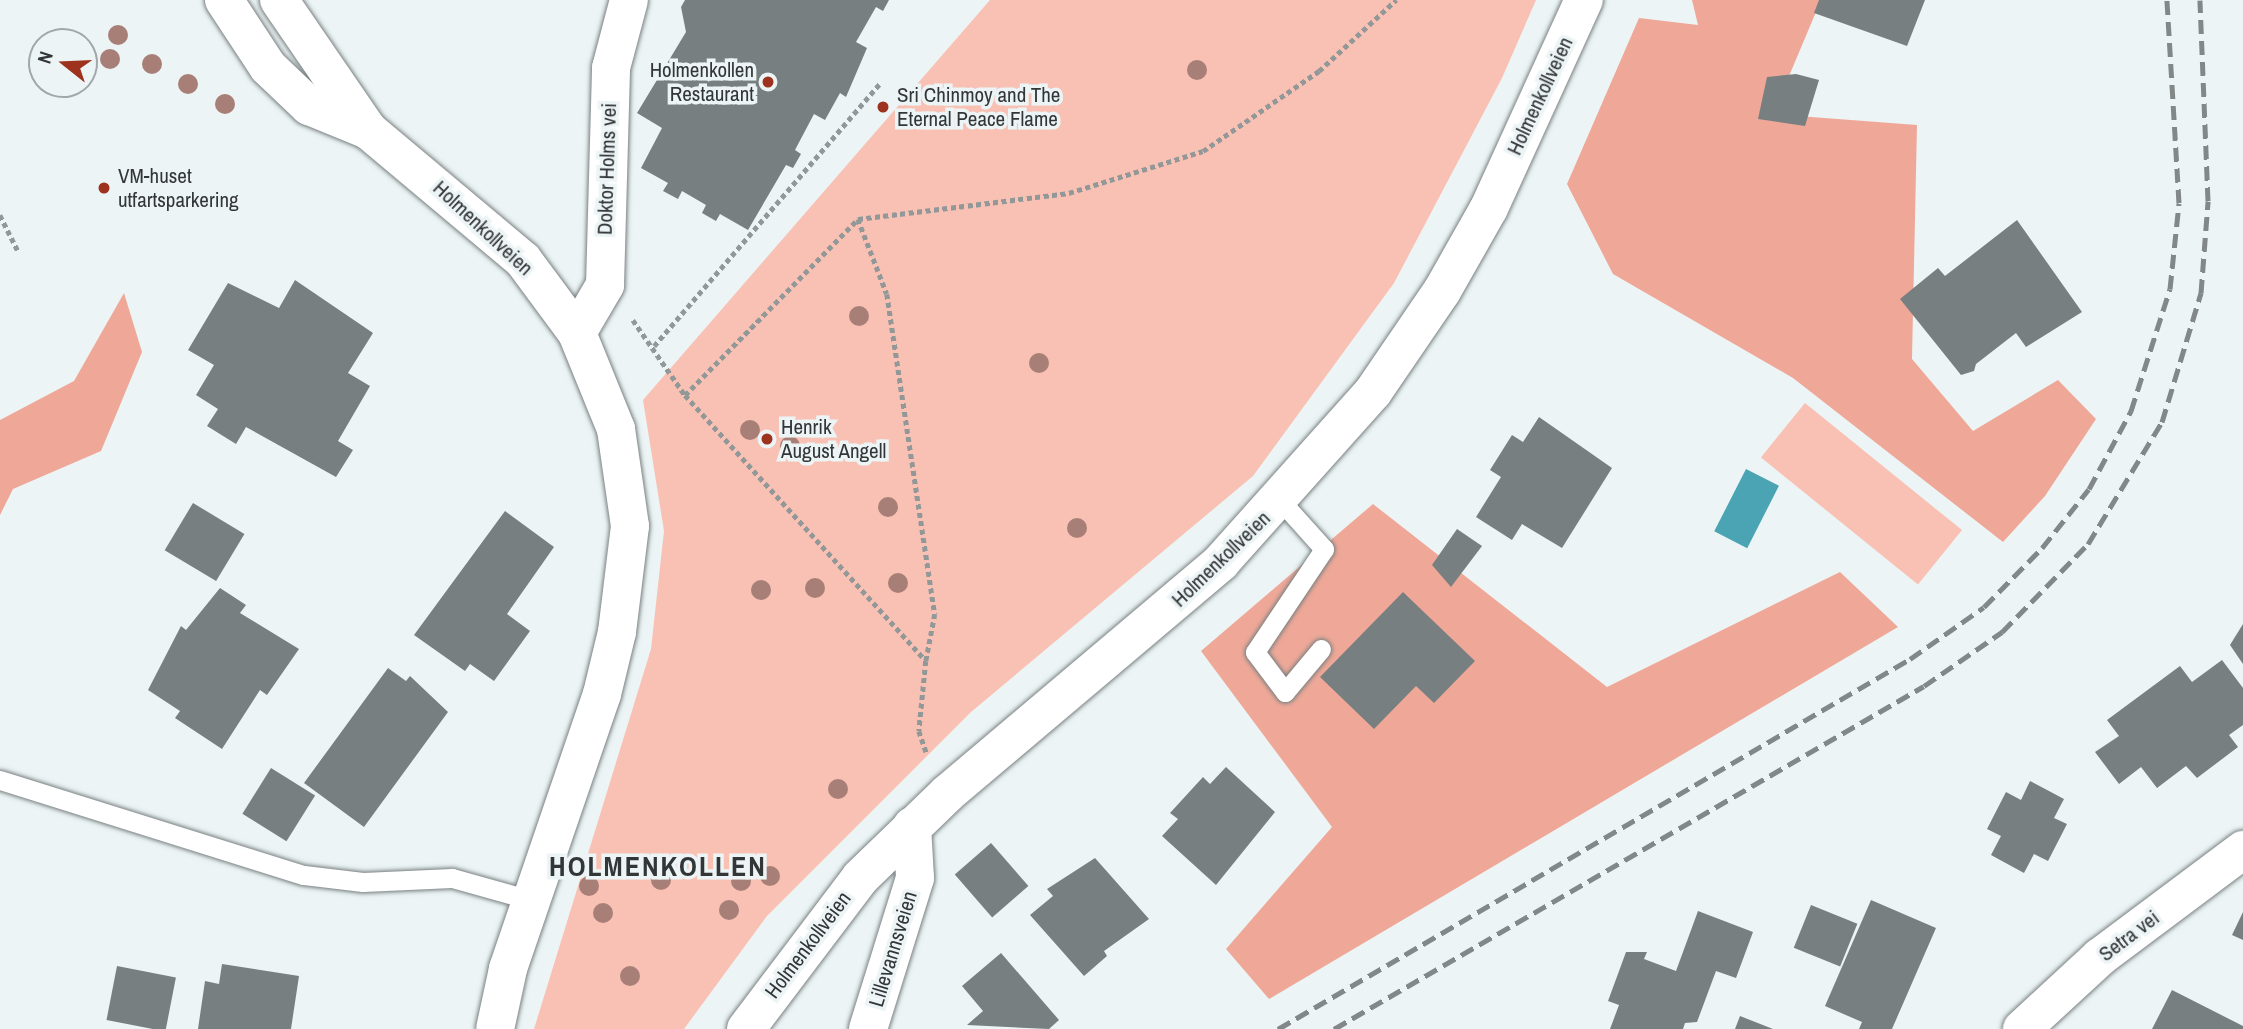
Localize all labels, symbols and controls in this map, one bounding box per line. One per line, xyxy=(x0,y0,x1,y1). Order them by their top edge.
north arrow xyxy=(28,28,98,98)
street label: Holmenkollveien xyxy=(1502,33,1578,159)
text: N xyxy=(31,48,59,66)
place label: Holmenkollen Restaurant xyxy=(650,57,754,107)
marker: Holmenkollen Restaurant xyxy=(760,74,776,90)
place label: Sri Chinmoy and The Eternal Peace Flame xyxy=(897,82,1061,132)
marker: Sri Chinmoy and The Eternal Peace Flame xyxy=(875,99,891,115)
street label: Doktor Holms vei xyxy=(592,103,622,235)
place label: VM-huset utfartsparkering xyxy=(118,163,239,213)
street label: Holmenkollveien xyxy=(428,175,538,281)
marker: VM-huset utfartsparkering xyxy=(96,180,112,196)
place label: Henrik August Angell xyxy=(781,414,887,464)
marker: Henrik August Angell xyxy=(759,431,775,447)
street label: Holmenkollveien xyxy=(1166,506,1276,612)
district label: HOLMENKOLLEN xyxy=(551,849,765,883)
street label: Holmenkollveien xyxy=(760,887,856,1003)
street label: Lillevannsveien xyxy=(863,888,923,1010)
street label: Setra vei xyxy=(2094,905,2164,967)

